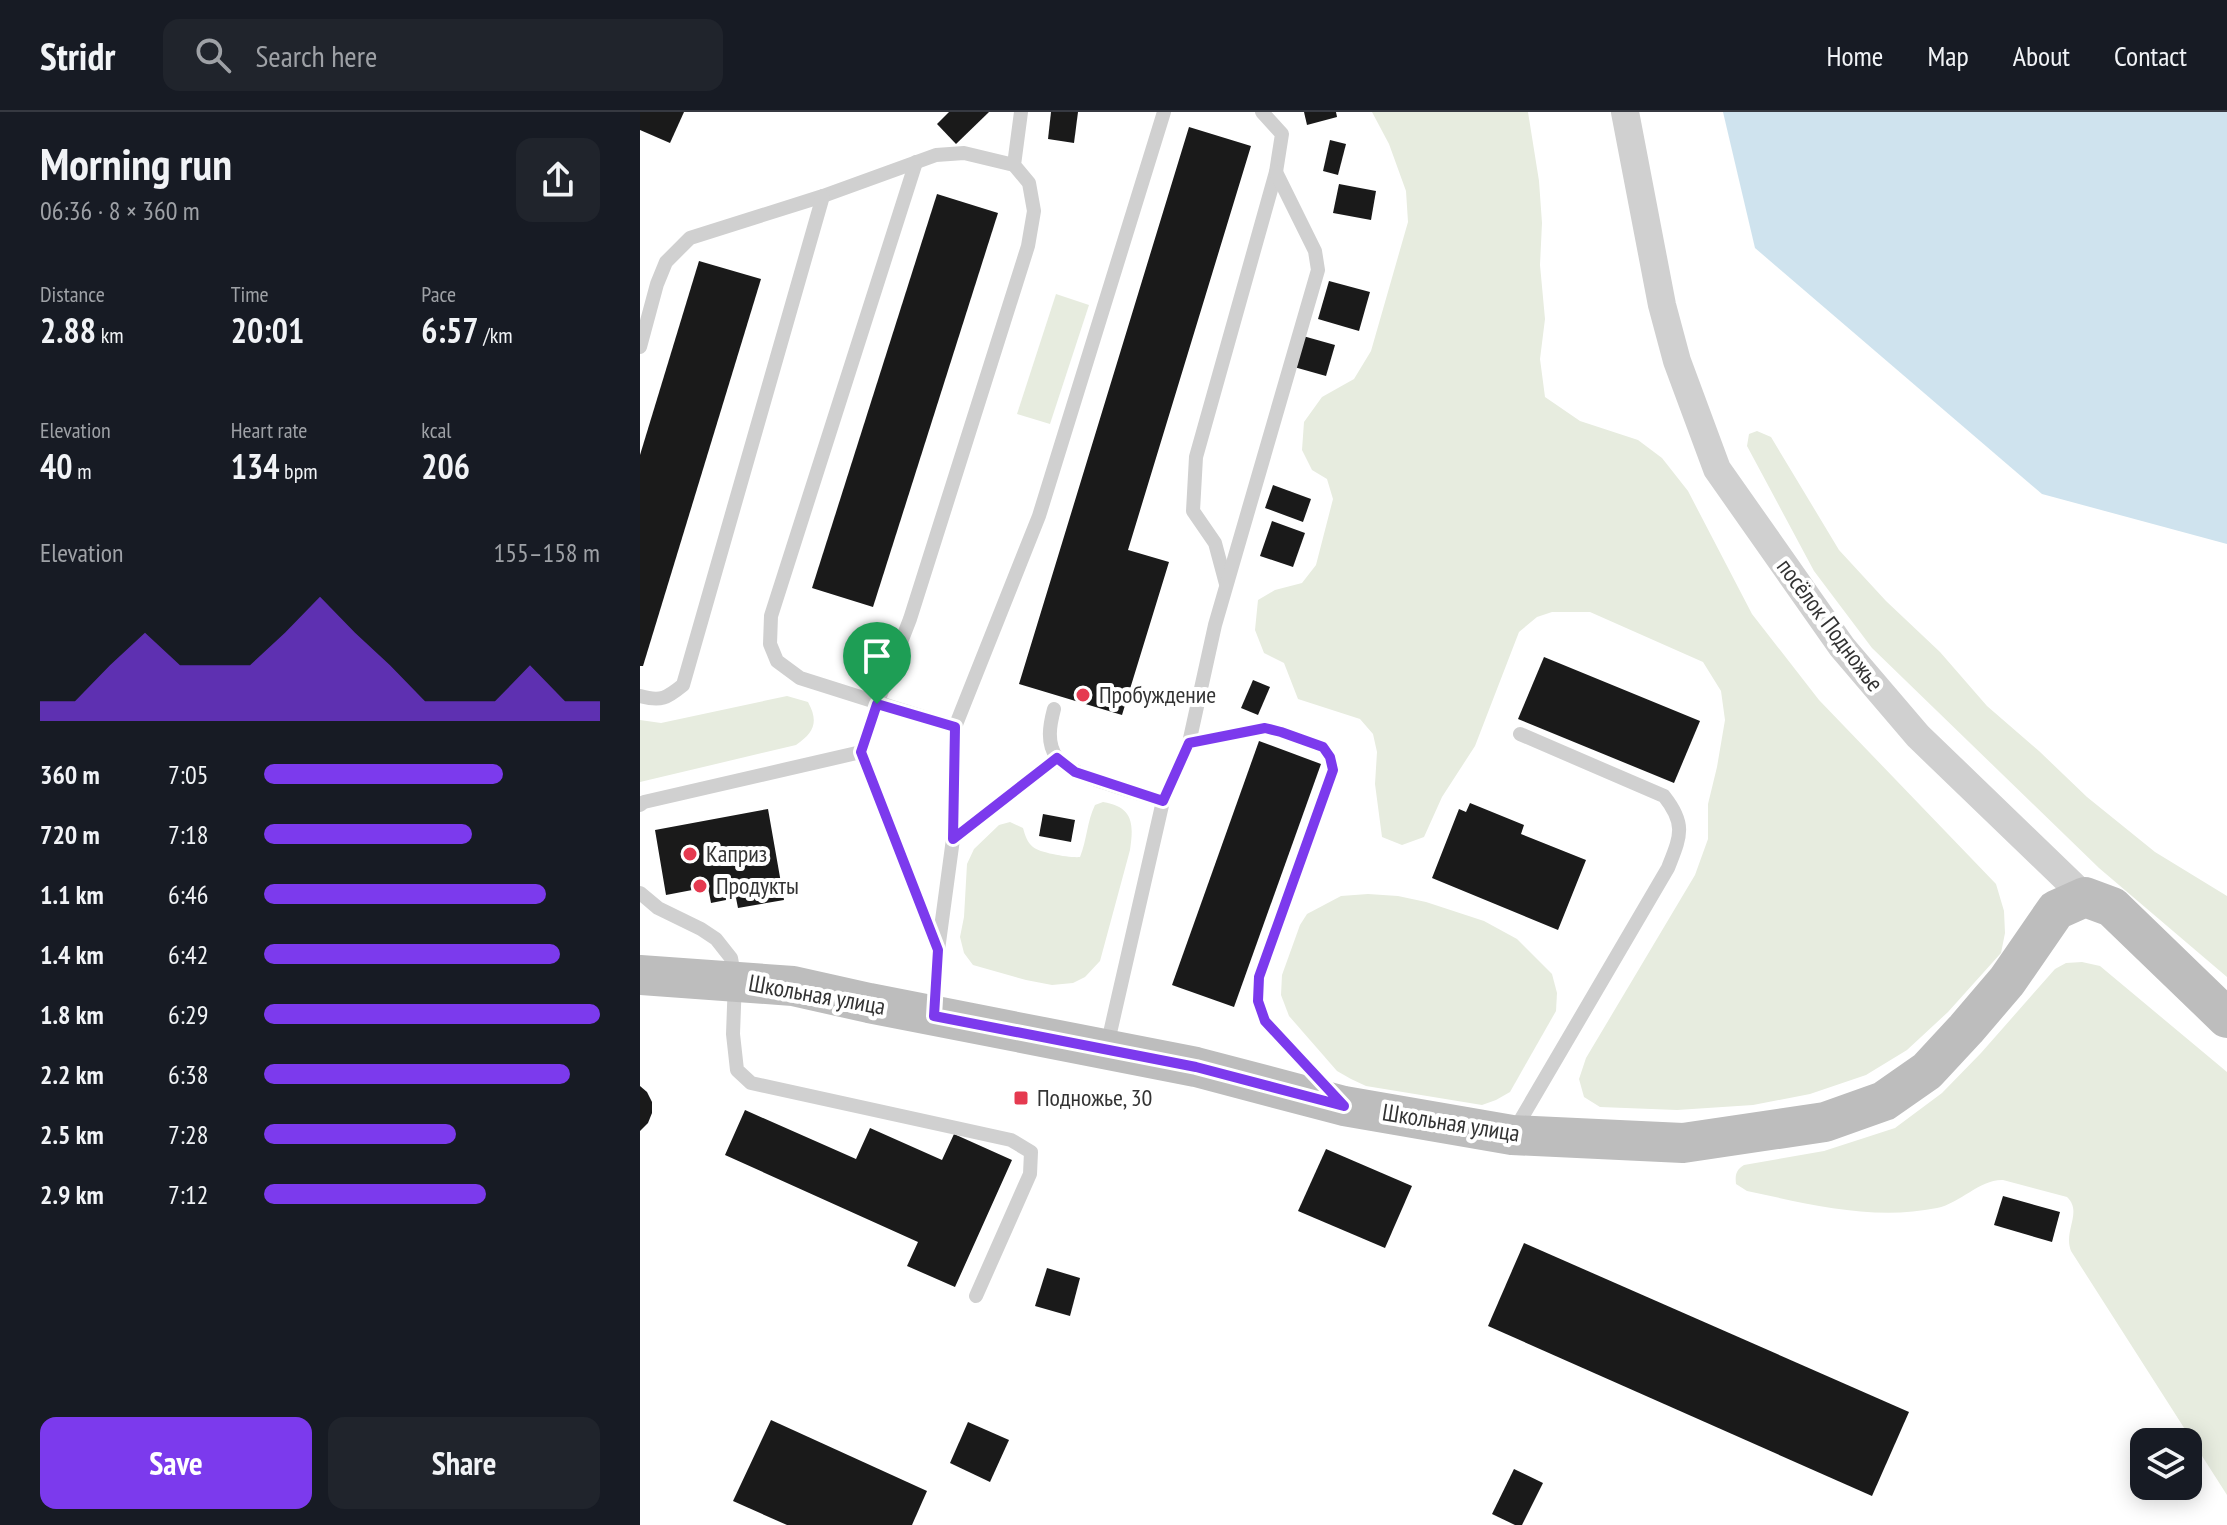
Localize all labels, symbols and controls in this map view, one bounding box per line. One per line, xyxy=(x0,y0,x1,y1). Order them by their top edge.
search box xyxy=(163,19,723,91)
text: Stridr xyxy=(40,31,115,80)
icon: search xyxy=(191,33,235,77)
text: Search here xyxy=(255,36,377,75)
text: Home xyxy=(1827,37,1883,74)
text: Map xyxy=(1927,37,1969,74)
text: About xyxy=(2013,37,2070,74)
text: Contact xyxy=(2114,37,2187,74)
text: Morning run xyxy=(40,135,232,192)
button: share xyxy=(516,138,600,222)
text: 06:36 · 8 × 360 m xyxy=(40,194,200,227)
text: Distance xyxy=(40,280,105,308)
text: Time xyxy=(231,280,269,308)
text: Pace xyxy=(421,280,456,308)
text: 2.88 xyxy=(40,308,96,352)
text: 20:01 xyxy=(231,308,304,352)
text: 6:57 xyxy=(421,308,479,352)
text: km xyxy=(96,321,124,349)
text: /km xyxy=(479,321,513,349)
text: Elevation xyxy=(40,416,111,444)
text: Heart rate xyxy=(231,416,307,444)
text: kcal xyxy=(421,416,451,444)
text: 40 xyxy=(40,444,73,488)
text: 134 xyxy=(231,444,279,488)
text: 206 xyxy=(421,444,470,488)
text: m xyxy=(73,457,92,485)
text: bpm xyxy=(279,457,318,485)
text: Elevation xyxy=(40,536,123,569)
text: 155–158 m xyxy=(494,536,600,569)
street label: посёлок Подножье xyxy=(1770,552,1891,697)
pin xyxy=(843,622,911,704)
icon: arrive xyxy=(855,634,899,678)
place label: Пробуждение xyxy=(1099,679,1216,710)
marker: Пробуждение xyxy=(1074,686,1092,704)
text: 360 m xyxy=(40,758,100,791)
text: 7:05 xyxy=(168,758,208,791)
text: 720 m xyxy=(40,818,100,851)
text: 7:18 xyxy=(168,818,208,851)
place label: Каприз xyxy=(706,838,767,869)
marker: Каприз xyxy=(681,845,699,863)
place label: Продукты xyxy=(716,870,799,901)
marker: Продукты xyxy=(691,877,709,895)
text: 1.1 km xyxy=(40,878,104,911)
text: 6:46 xyxy=(168,878,208,911)
text: 1.4 km xyxy=(40,938,104,971)
text: 6:42 xyxy=(168,938,208,971)
street label: Школьная улица xyxy=(746,967,888,1022)
text: 1.8 km xyxy=(40,998,104,1031)
text: 6:29 xyxy=(168,998,208,1031)
text: 2.2 km xyxy=(40,1058,104,1091)
text: 6:38 xyxy=(168,1058,208,1091)
place label: Подножье, 30 xyxy=(1037,1082,1152,1113)
marker: Подножье, 30 xyxy=(1012,1089,1030,1107)
street label: Школьная улица xyxy=(1380,1096,1522,1149)
text: 2.5 km xyxy=(40,1118,104,1151)
text: 7:28 xyxy=(168,1118,208,1151)
text: 2.9 km xyxy=(40,1178,104,1211)
text: 7:12 xyxy=(168,1178,208,1211)
button: Save xyxy=(40,1417,312,1509)
button: Share xyxy=(328,1417,600,1509)
map controls xyxy=(2130,1428,2202,1500)
button: layers xyxy=(2130,1428,2202,1500)

